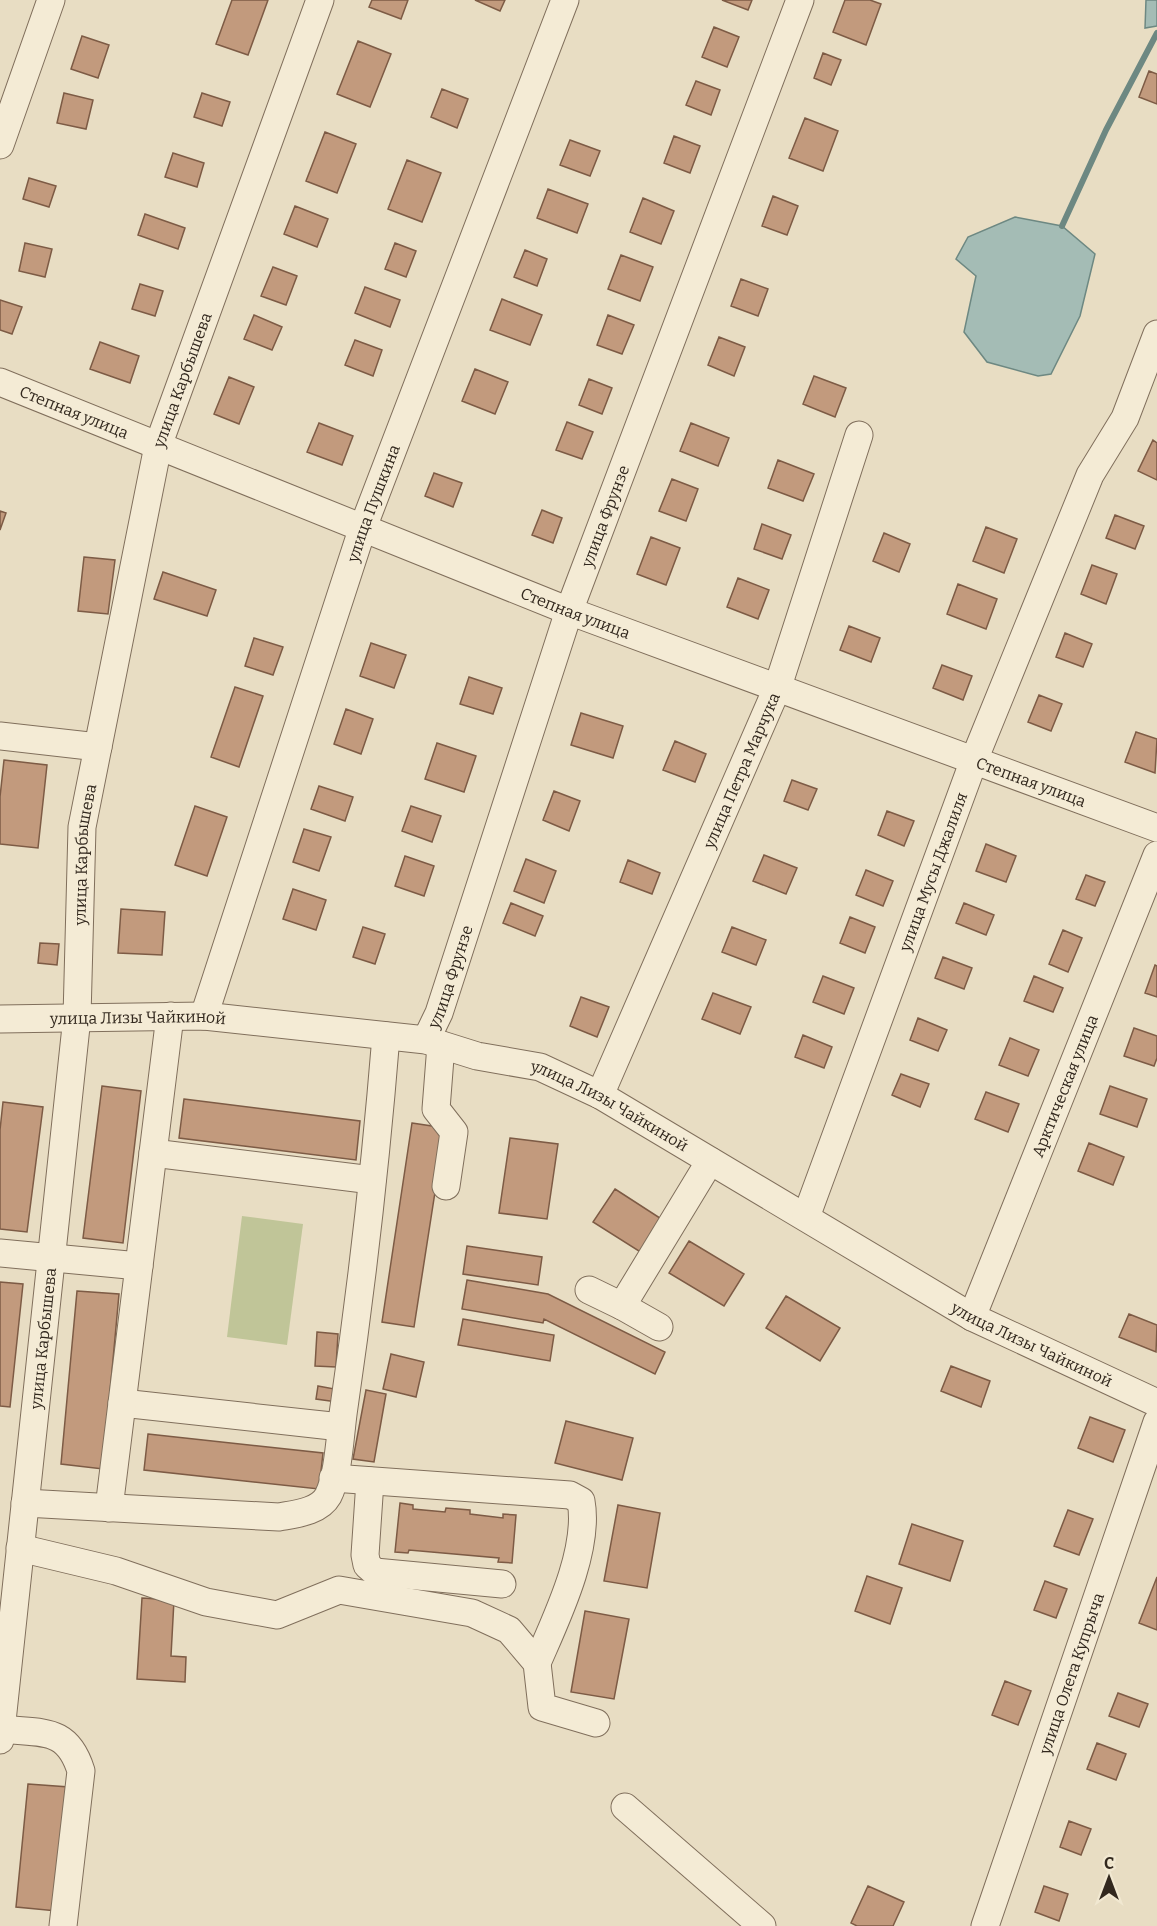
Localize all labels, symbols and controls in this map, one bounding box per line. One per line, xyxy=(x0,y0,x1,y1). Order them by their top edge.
street label: улица Карбышева xyxy=(149,310,216,451)
street label: Степная улица xyxy=(17,382,131,443)
street label: улица Пушкина xyxy=(343,442,404,565)
street label: улица Фрунзе xyxy=(577,462,633,571)
street label: Степная улица xyxy=(518,584,633,643)
street label: улица Петра Марчука xyxy=(699,690,784,852)
street label: Степная улица xyxy=(973,753,1089,811)
street label: улица Карбышева xyxy=(70,782,100,927)
street label: улица Мусы Джалиля xyxy=(895,789,971,955)
street label: улица Фрунзе xyxy=(424,923,477,1032)
street label: улица Лизы Чайкиной xyxy=(49,1007,227,1028)
street label: Арктическая улица xyxy=(1028,1012,1102,1160)
street label: улица Лизы Чайкиной xyxy=(529,1056,691,1155)
street label: улица Карбышева xyxy=(26,1266,60,1411)
street label: улица Лизы Чайкиной xyxy=(947,1297,1115,1391)
street label: улица Олега Купрыча xyxy=(1035,1590,1108,1758)
north arrow xyxy=(1079,1848,1139,1908)
text: С xyxy=(1104,1854,1114,1873)

